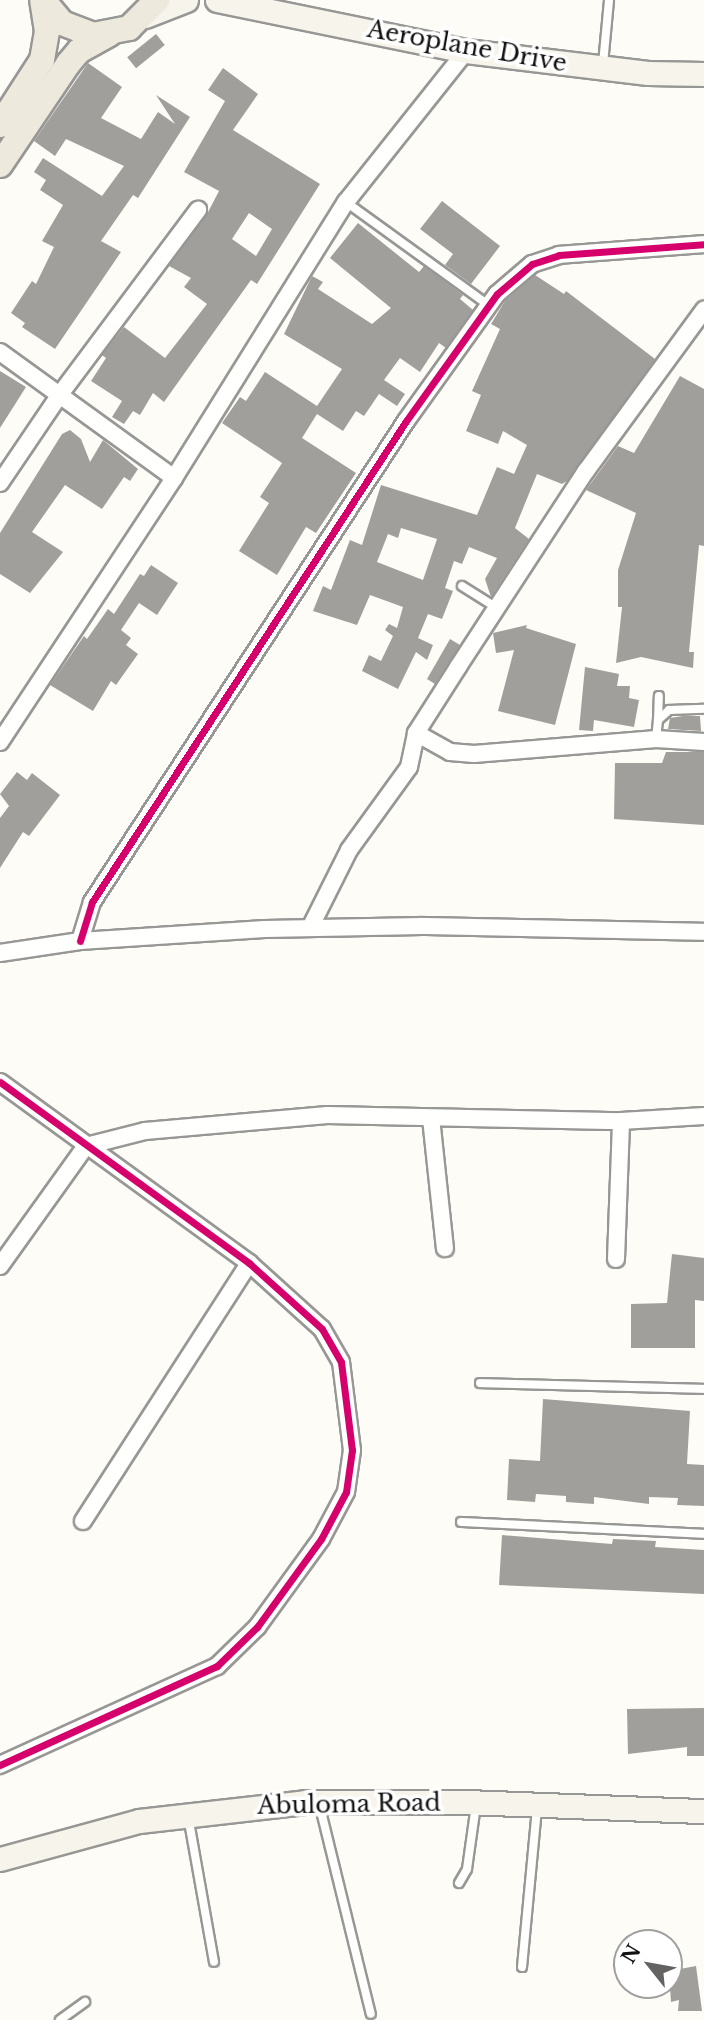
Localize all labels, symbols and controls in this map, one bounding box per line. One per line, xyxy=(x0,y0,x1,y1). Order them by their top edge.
street label: Aeroplane Drive xyxy=(365,14,569,78)
street label: Abuloma Road xyxy=(257,1788,441,1820)
north arrow xyxy=(613,1929,683,1999)
text: N xyxy=(617,1940,646,1968)

